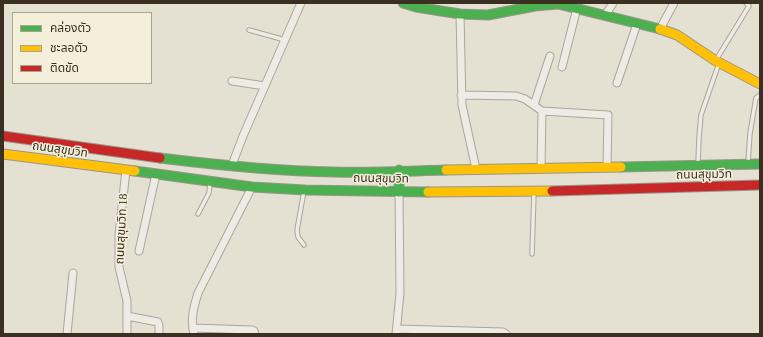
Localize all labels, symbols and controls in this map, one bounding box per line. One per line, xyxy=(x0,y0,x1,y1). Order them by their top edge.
legend xyxy=(12,12,152,84)
text: คล่องตัว xyxy=(50,21,91,35)
text: ชะลอตัว xyxy=(50,41,88,55)
text: ติดขัด xyxy=(50,61,79,75)
street label: ถนนสุขุมวิท xyxy=(31,139,89,161)
street label: ถนนสุขุมวิท xyxy=(676,167,732,183)
street label: ถนนสุขุมวิท xyxy=(353,171,409,187)
street label: ถนนสุขุมวิท 18 xyxy=(113,193,131,265)

